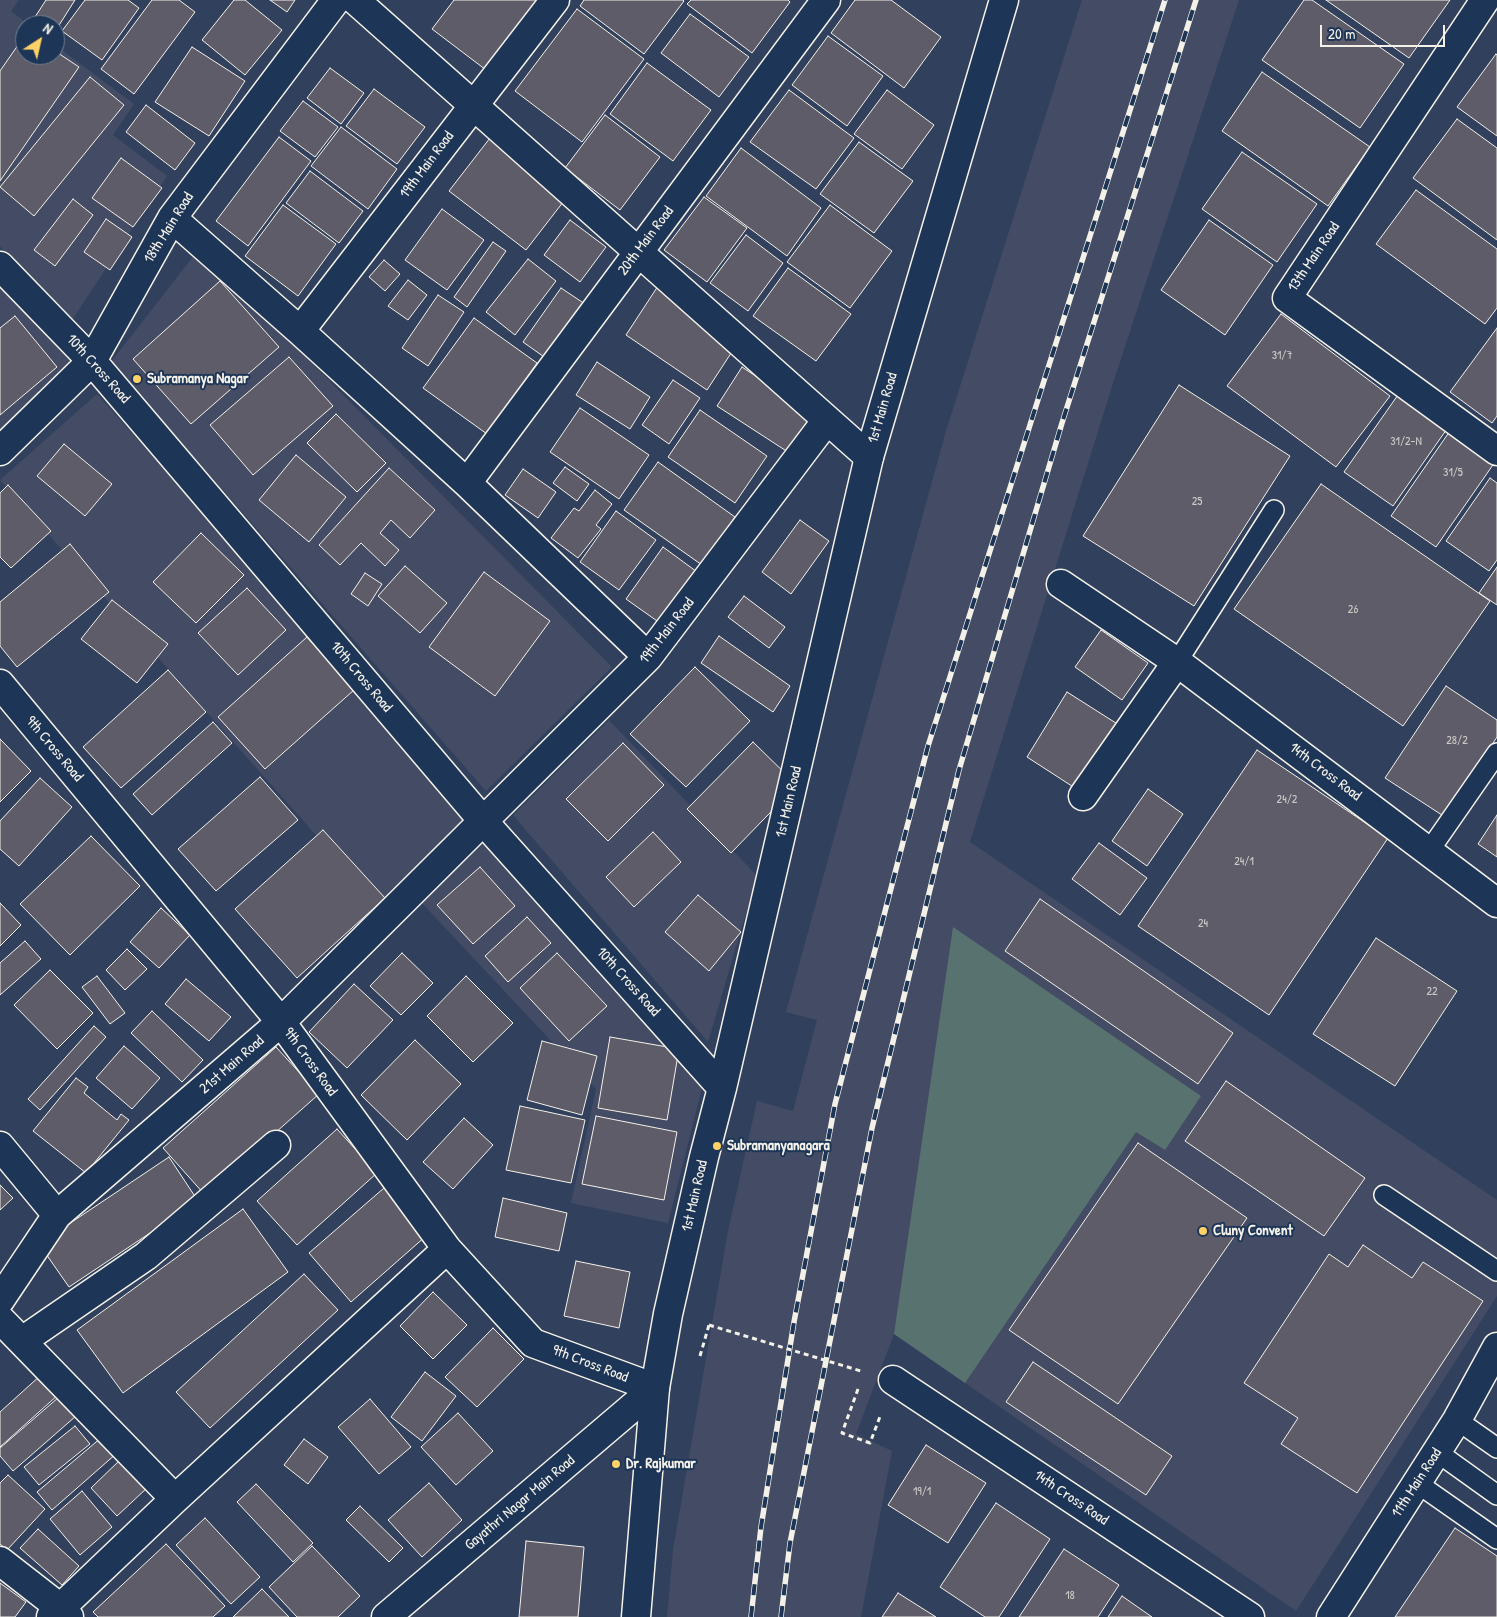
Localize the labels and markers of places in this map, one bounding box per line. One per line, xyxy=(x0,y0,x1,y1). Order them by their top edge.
place label: Subramanya Nagar xyxy=(147,370,248,388)
marker: Subramanya Nagar xyxy=(131,373,143,385)
place label: Subramanyanagara xyxy=(727,1137,830,1155)
marker: Subramanyanagara xyxy=(711,1140,723,1152)
place label: Cluny Convent xyxy=(1213,1222,1293,1240)
marker: Cluny Convent xyxy=(1197,1225,1209,1237)
place label: Dr. Rajkumar xyxy=(626,1455,696,1473)
marker: Dr. Rajkumar xyxy=(610,1458,622,1470)

